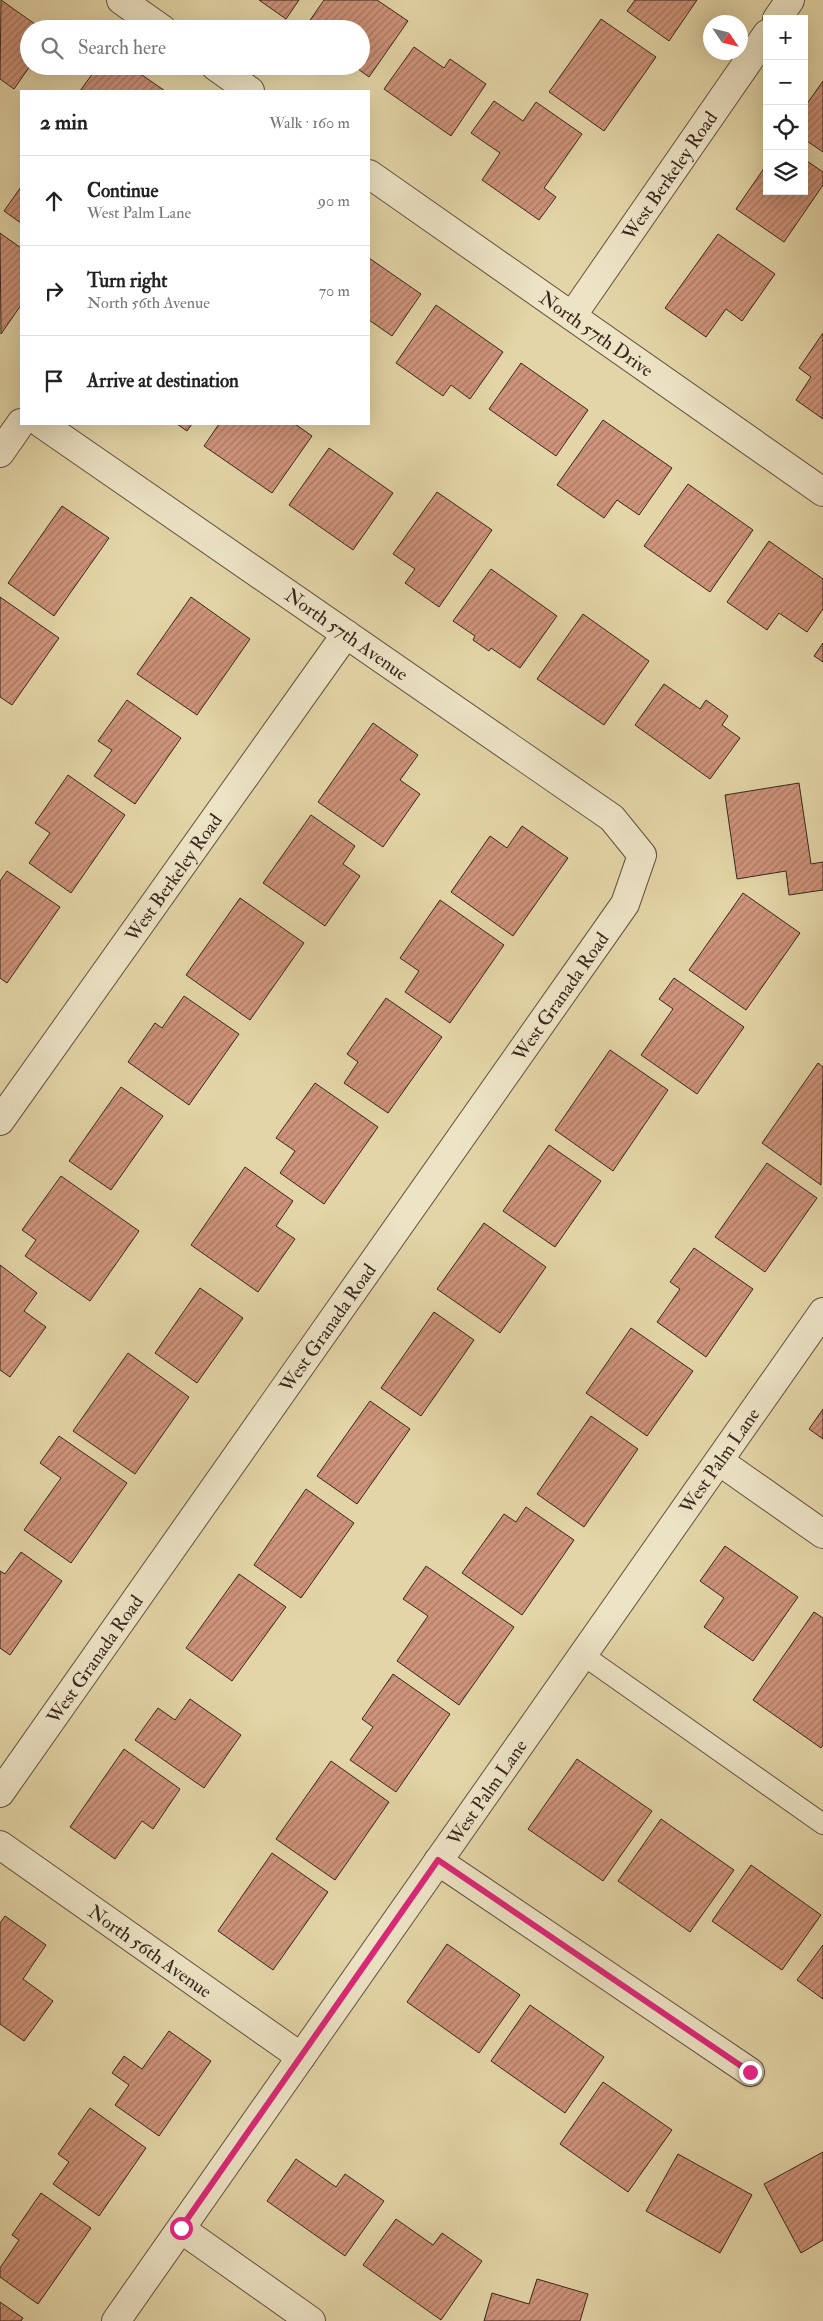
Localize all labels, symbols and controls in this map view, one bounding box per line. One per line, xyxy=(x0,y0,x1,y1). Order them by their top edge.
north arrow xyxy=(703,15,748,60)
map controls xyxy=(763,15,808,195)
button: + xyxy=(763,15,808,60)
search box xyxy=(20,20,370,75)
icon: search xyxy=(38,34,66,62)
text: Search here xyxy=(78,36,166,60)
button: − xyxy=(763,60,808,105)
button: locate xyxy=(763,105,808,150)
street label: West Berkeley Road xyxy=(617,106,723,246)
text: 2 min xyxy=(40,109,88,136)
text: Walk · 160 m xyxy=(269,113,350,133)
button: layers xyxy=(763,150,808,195)
text: Continue xyxy=(87,179,158,203)
icon: ahead xyxy=(40,187,68,215)
text: 90 m xyxy=(318,191,350,211)
text: West Palm Lane xyxy=(87,203,191,223)
text: Turn right xyxy=(87,269,167,293)
icon: right xyxy=(40,277,68,305)
text: 70 m xyxy=(319,281,350,301)
street label: North 57th Drive xyxy=(534,286,658,383)
text: North 56th Avenue xyxy=(87,293,210,313)
icon: arrive xyxy=(40,367,68,395)
text: Arrive at destination xyxy=(87,369,239,393)
street label: North 57th Avenue xyxy=(280,583,413,686)
street label: West Berkeley Road xyxy=(120,809,228,947)
street label: West Granada Road xyxy=(507,927,615,1067)
street label: West Granada Road xyxy=(274,1259,382,1398)
street label: West Palm Lane xyxy=(674,1403,765,1519)
street label: West Granada Road xyxy=(41,1590,149,1729)
street label: West Palm Lane xyxy=(442,1735,533,1851)
street label: North 56th Avenue xyxy=(83,1900,216,2004)
route end xyxy=(739,2061,762,2084)
route start xyxy=(170,2217,193,2240)

